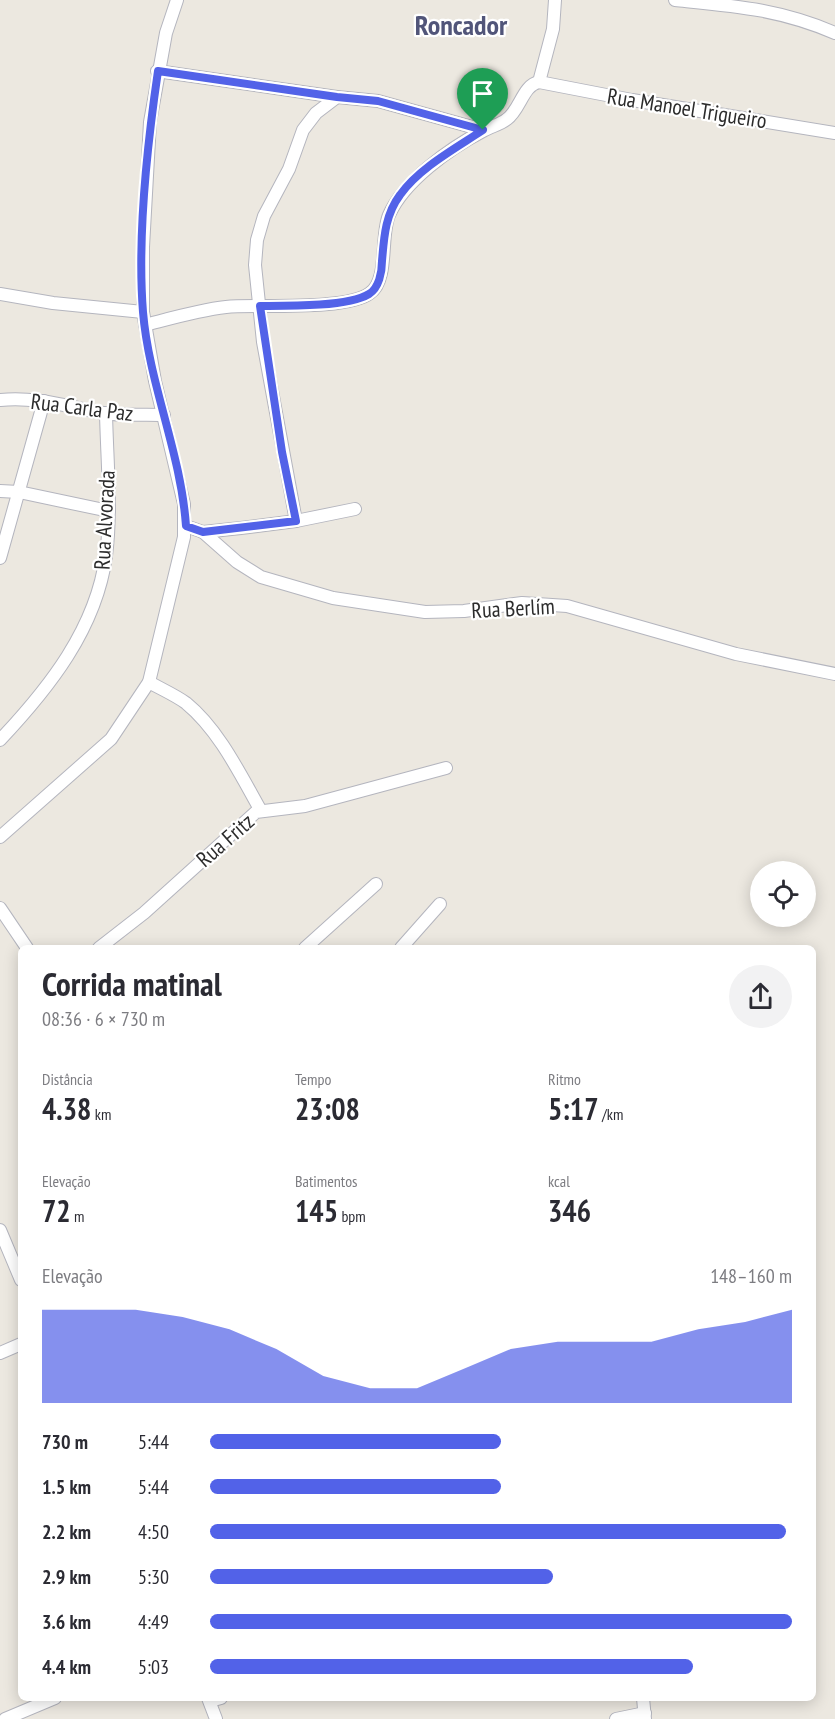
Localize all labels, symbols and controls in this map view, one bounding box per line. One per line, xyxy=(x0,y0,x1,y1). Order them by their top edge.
district label: Roncador xyxy=(415,6,508,43)
pin xyxy=(457,68,508,130)
icon: arrive xyxy=(466,77,499,110)
street label: Rua Manoel Trigueiro xyxy=(605,82,769,134)
street label: Rua Carla Paz xyxy=(29,387,135,427)
street label: Rua Alvorada xyxy=(87,469,121,571)
street label: Rua Berlím xyxy=(471,592,555,624)
street label: Rua Fritz xyxy=(190,807,260,873)
map controls xyxy=(750,861,816,927)
button: locate xyxy=(750,861,816,927)
text: Corrida matinal xyxy=(42,962,222,1005)
button: share xyxy=(729,965,792,1028)
text: 08:36 · 6 × 730 m xyxy=(42,1006,165,1032)
text: Distância xyxy=(42,1069,93,1089)
text: Tempo xyxy=(295,1069,331,1089)
text: Ritmo xyxy=(548,1069,581,1089)
text: 4.38 xyxy=(42,1089,91,1128)
text: 23:08 xyxy=(295,1089,360,1128)
text: 5:17 xyxy=(548,1089,599,1128)
text: km xyxy=(91,1104,111,1124)
text: /km xyxy=(599,1104,623,1124)
text: Elevação xyxy=(42,1171,91,1191)
text: Batimentos xyxy=(295,1171,357,1191)
text: kcal xyxy=(548,1171,570,1191)
text: 72 xyxy=(42,1191,71,1230)
text: 145 xyxy=(295,1191,338,1230)
text: 346 xyxy=(548,1191,591,1230)
text: m xyxy=(71,1206,85,1226)
text: bpm xyxy=(338,1206,366,1226)
text: Elevação xyxy=(42,1263,103,1289)
text: 148–160 m xyxy=(710,1263,792,1289)
text: 730 m xyxy=(42,1429,88,1455)
text: 5:44 xyxy=(138,1429,169,1455)
text: 1.5 km xyxy=(42,1474,91,1500)
text: 5:44 xyxy=(138,1474,169,1500)
text: 2.2 km xyxy=(42,1519,91,1545)
text: 4:50 xyxy=(138,1519,169,1545)
text: 2.9 km xyxy=(42,1564,91,1590)
text: 5:30 xyxy=(138,1564,169,1590)
text: 3.6 km xyxy=(42,1609,91,1635)
text: 4:49 xyxy=(138,1609,169,1635)
text: 4.4 km xyxy=(42,1654,91,1680)
text: 5:03 xyxy=(138,1654,169,1680)

